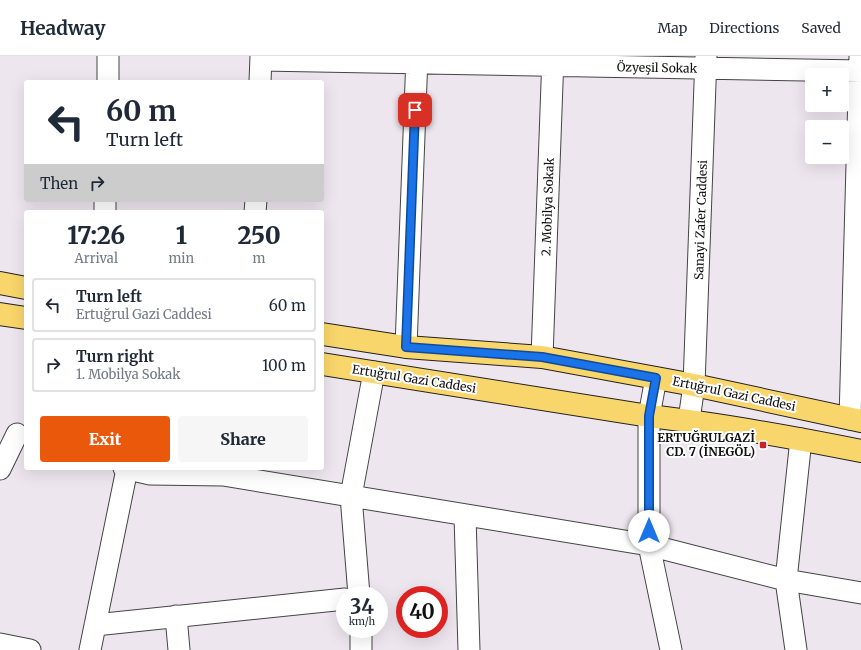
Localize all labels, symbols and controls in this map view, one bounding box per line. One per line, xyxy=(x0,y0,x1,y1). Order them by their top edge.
text: Headway xyxy=(20,16,106,40)
text: Map xyxy=(657,19,687,37)
text: Directions xyxy=(709,19,779,37)
text: Saved xyxy=(801,19,841,37)
street label: Özyeşil Sokak xyxy=(617,59,698,76)
map controls xyxy=(805,68,849,164)
button: + xyxy=(805,68,849,112)
text: 60 m xyxy=(106,93,176,129)
pin xyxy=(398,93,432,127)
icon: left xyxy=(40,96,92,148)
icon: arrive xyxy=(404,99,426,121)
button: − xyxy=(805,120,849,164)
text: Turn left xyxy=(106,128,183,151)
street label: 2. Mobilya Sokak xyxy=(538,157,557,256)
street label: Sanayi Zafer Caddesi xyxy=(691,160,710,280)
icon: right xyxy=(86,172,108,194)
text: Then xyxy=(40,174,78,193)
text: 17:26 xyxy=(67,220,125,251)
text: 1 xyxy=(176,220,187,251)
text: 250 xyxy=(237,220,281,251)
text: Arrival xyxy=(75,250,118,267)
text: min xyxy=(168,250,194,267)
text: m xyxy=(253,250,266,267)
text: Turn left xyxy=(76,287,142,306)
icon: left xyxy=(42,294,64,316)
text: 60 m xyxy=(269,296,306,315)
text: Ertuğrul Gazi Caddesi xyxy=(76,306,212,323)
text: Turn right xyxy=(76,347,154,366)
icon: right xyxy=(42,354,64,376)
text: 100 m xyxy=(262,356,306,375)
street label: Ertuğrul Gazi Caddesi xyxy=(351,361,477,396)
text: 1. Mobilya Sokak xyxy=(76,366,181,383)
street label: Ertuğrul Gazi Caddesi xyxy=(671,373,797,414)
button: Exit xyxy=(40,416,170,462)
button: Share xyxy=(178,416,308,462)
place label: ERTUĞRULGAZİ CD. 7 (İNEGÖL) xyxy=(657,430,755,459)
marker: ERTUĞRULGAZİ CD. 7 (İNEGÖL) xyxy=(758,440,768,450)
position arrow xyxy=(628,510,670,552)
speed limit sign: 40 xyxy=(396,586,448,638)
text: 34 xyxy=(350,594,374,619)
text: km/h xyxy=(349,615,375,628)

